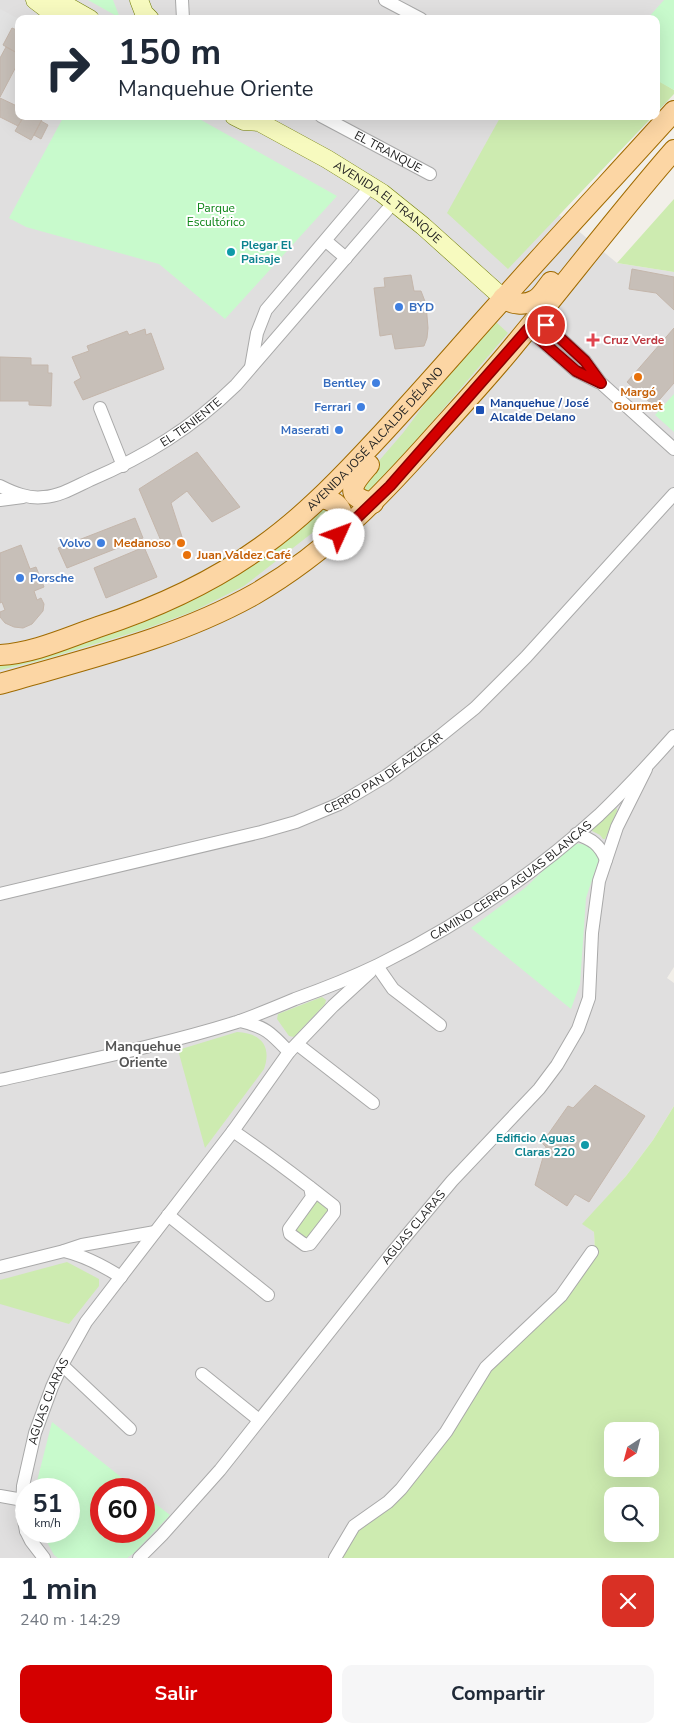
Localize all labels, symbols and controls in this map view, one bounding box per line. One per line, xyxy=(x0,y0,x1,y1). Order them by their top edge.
text: 150 m xyxy=(118,29,221,76)
icon: right xyxy=(35,35,100,100)
text: Manquehue Oriente xyxy=(118,74,313,104)
street label: EL TRANQUE xyxy=(352,127,425,176)
street label: AVENIDA EL TRANQUE xyxy=(331,157,445,247)
park label: Parque Escultórico xyxy=(187,200,246,230)
place label: Plegar El Paisaje xyxy=(241,237,292,267)
marker: Plegar El Paisaje xyxy=(225,246,237,258)
place label: BYD xyxy=(409,299,434,315)
marker: BYD xyxy=(393,301,405,313)
pin xyxy=(525,304,567,346)
icon: arrive xyxy=(532,311,560,339)
place label: Cruz Verde xyxy=(603,332,665,348)
marker: Cruz Verde xyxy=(587,334,599,346)
street label: AVENIDA JOSÉ ALCALDE DÉLANO xyxy=(303,363,447,514)
marker: Margó Gourmet xyxy=(632,371,644,383)
place label: Bentley xyxy=(323,375,367,391)
marker: Bentley xyxy=(370,377,382,389)
place label: Margó Gourmet xyxy=(613,384,663,414)
street label: EL TENIENTE xyxy=(157,394,225,450)
place label: Manquehue / José Alcalde Delano xyxy=(490,395,589,425)
place label: Ferrari xyxy=(314,399,351,415)
marker: Ferrari xyxy=(355,401,367,413)
marker: Manquehue / José Alcalde Delano xyxy=(474,404,486,416)
place label: Maserati xyxy=(281,422,329,438)
marker: Maserati xyxy=(333,424,345,436)
position arrow xyxy=(312,508,364,560)
place label: Volvo xyxy=(58,535,91,551)
place label: Medanoso xyxy=(114,535,171,551)
marker: Volvo xyxy=(95,537,107,549)
marker: Medanoso xyxy=(175,537,187,549)
place label: Juan Valdez Café xyxy=(196,547,291,563)
marker: Juan Valdez Café xyxy=(181,549,193,561)
place label: Porsche xyxy=(30,570,75,586)
marker: Porsche xyxy=(14,572,26,584)
street label: CERRO PAN DE AZÚCAR xyxy=(321,729,446,817)
street label: CAMINO CERRO AGUAS BLANCAS xyxy=(427,817,595,944)
district label: Manquehue Oriente xyxy=(105,1037,181,1072)
place label: Edificio Aguas Claras 220 xyxy=(496,1130,575,1160)
marker: Edificio Aguas Claras 220 xyxy=(579,1139,591,1151)
street label: AGUAS CLARAS xyxy=(378,1187,449,1268)
street label: AGUAS CLARAS xyxy=(25,1355,72,1446)
north arrow xyxy=(604,1422,659,1478)
map controls xyxy=(604,1422,659,1542)
speed limit sign: 60 xyxy=(90,1478,155,1543)
text: 51 xyxy=(32,1487,63,1521)
button: search xyxy=(604,1487,659,1542)
text: km/h xyxy=(34,1515,61,1531)
text: 1 min xyxy=(20,1569,98,1610)
button: close xyxy=(602,1575,654,1627)
text: 240 m · 14:29 xyxy=(20,1609,121,1631)
button: Salir xyxy=(20,1665,332,1723)
button: Compartir xyxy=(342,1665,654,1723)

